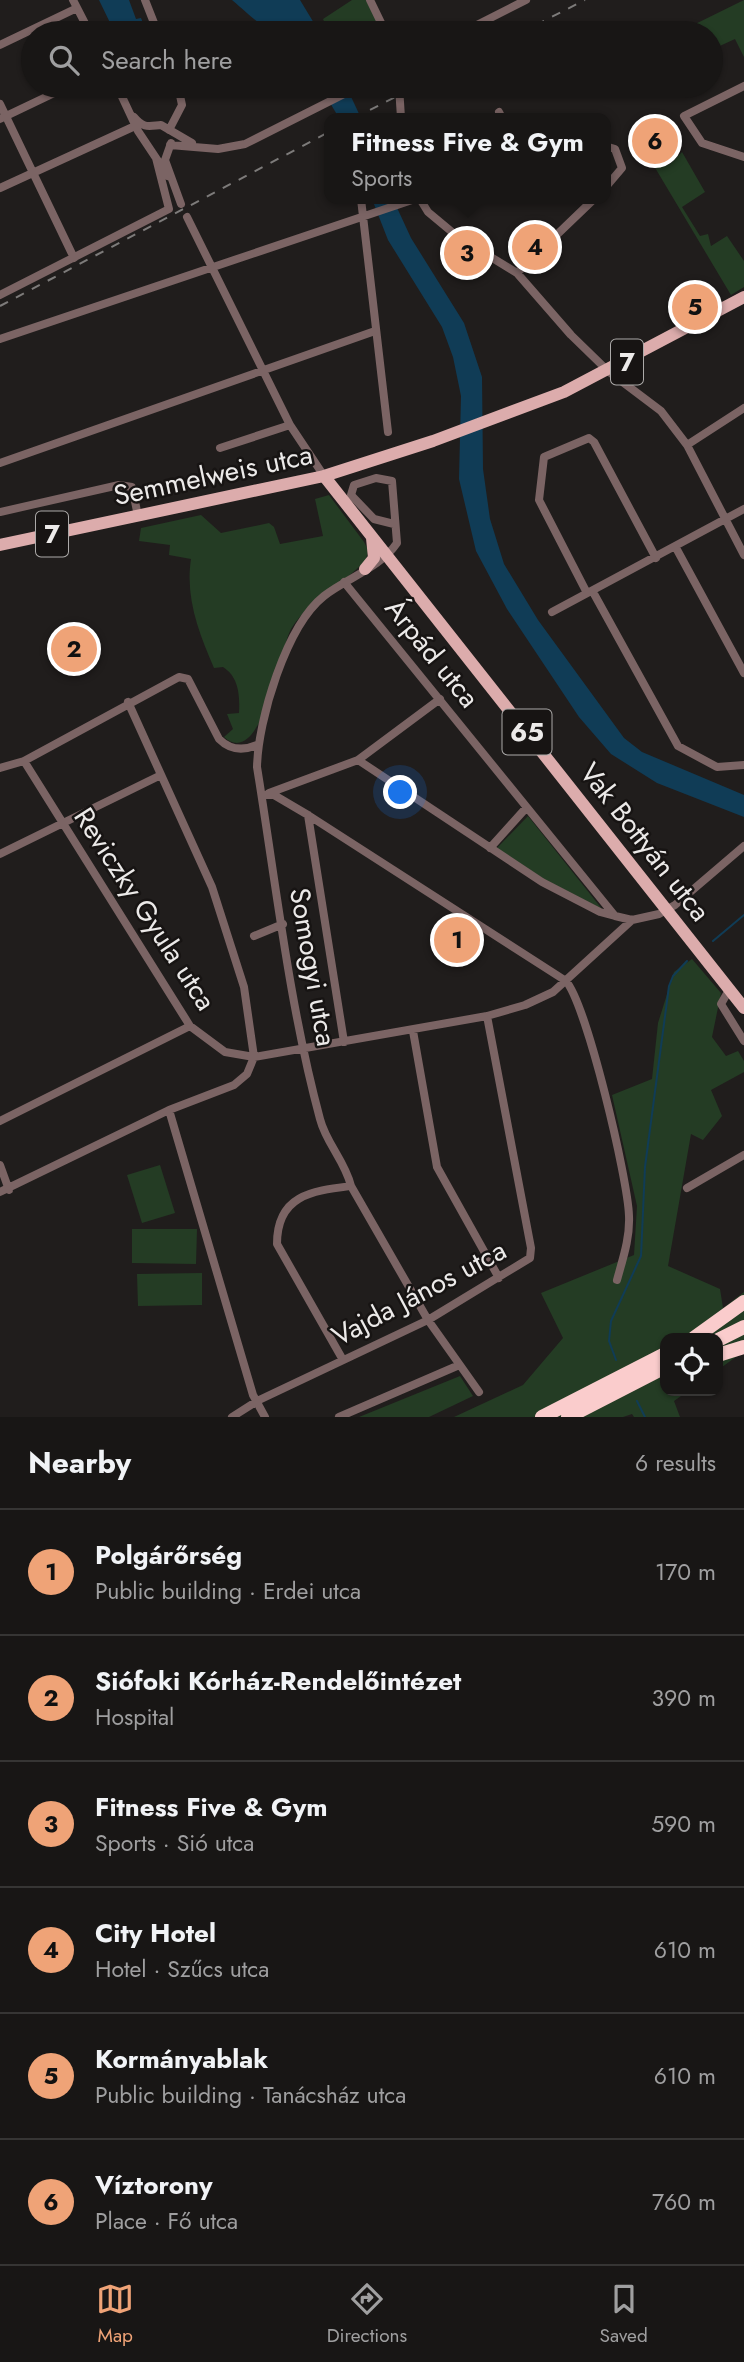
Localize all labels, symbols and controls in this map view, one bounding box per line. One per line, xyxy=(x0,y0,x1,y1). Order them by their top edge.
search box xyxy=(21,21,723,98)
icon: search xyxy=(45,41,83,79)
text: Search here xyxy=(101,41,233,79)
popup xyxy=(324,113,611,204)
pin: 6 xyxy=(632,115,678,167)
text: Fitness Five & Gym xyxy=(351,123,584,161)
text: Sports xyxy=(351,161,412,195)
pin: 4 xyxy=(512,221,558,273)
pin: 3 xyxy=(444,227,490,279)
pin: 5 xyxy=(672,281,718,333)
road number: 7 xyxy=(611,340,643,384)
street label: Semmelweis utca xyxy=(110,434,316,516)
road number: 7 xyxy=(36,512,68,556)
street label: Árpád utca xyxy=(375,589,489,717)
pin: 2 xyxy=(51,623,97,675)
road number: 65 xyxy=(503,710,552,754)
street label: Vak Bottyán utca xyxy=(570,754,720,930)
your location xyxy=(383,775,417,809)
street label: Reviczky Gyula utca xyxy=(64,799,226,1019)
street label: Somogyi utca xyxy=(279,885,347,1049)
pin: 1 xyxy=(434,914,480,966)
street label: Vajda János utca xyxy=(325,1230,513,1356)
map controls xyxy=(660,1333,723,1396)
button: locate xyxy=(660,1333,723,1396)
text: Nearby xyxy=(28,1441,131,1484)
text: 6 results xyxy=(635,1446,716,1480)
text: Polgárőrség xyxy=(95,1536,242,1574)
text: 1 xyxy=(45,1555,57,1589)
text: 170 m xyxy=(655,1555,716,1589)
text: Public building · Erdei utca xyxy=(95,1574,361,1608)
text: Siófoki Kórház-Rendelőintézet xyxy=(95,1662,461,1700)
text: 2 xyxy=(43,1681,59,1715)
text: 390 m xyxy=(652,1681,716,1715)
text: Hospital xyxy=(95,1700,174,1734)
text: Fitness Five & Gym xyxy=(95,1788,328,1826)
text: 3 xyxy=(44,1807,58,1841)
text: 590 m xyxy=(651,1807,716,1841)
text: Sports · Sió utca xyxy=(95,1826,254,1860)
text: City Hotel xyxy=(95,1914,216,1952)
text: 4 xyxy=(43,1933,59,1967)
text: 610 m xyxy=(654,1933,716,1967)
text: Hotel · Szűcs utca xyxy=(95,1952,269,1986)
text: Kormányablak xyxy=(95,2040,268,2078)
text: 5 xyxy=(44,2059,58,2093)
text: 610 m xyxy=(654,2059,716,2093)
text: Public building · Tanácsház utca xyxy=(95,2078,406,2112)
text: Víztorony xyxy=(95,2166,212,2204)
text: 6 xyxy=(43,2185,59,2219)
text: 760 m xyxy=(652,2185,716,2219)
text: Place · Fő utca xyxy=(95,2204,238,2238)
tab: Map xyxy=(96,2280,134,2349)
tab: Directions xyxy=(327,2280,407,2349)
tab: Saved xyxy=(600,2280,648,2349)

